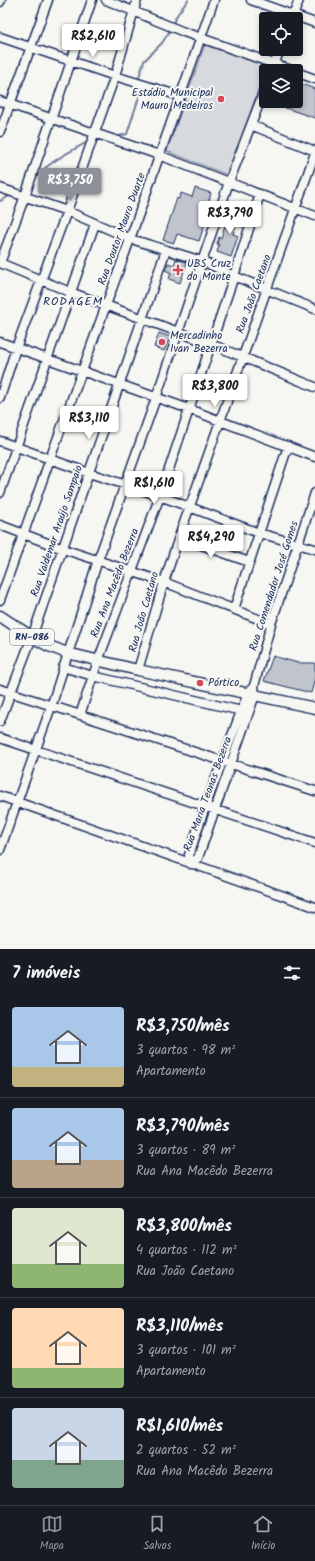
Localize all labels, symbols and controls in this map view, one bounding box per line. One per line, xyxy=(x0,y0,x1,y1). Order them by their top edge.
map controls xyxy=(259,12,303,108)
button: locate xyxy=(259,12,303,56)
pin: R$2,610 xyxy=(56,24,130,58)
text: R$2,610 xyxy=(71,26,115,47)
button: layers xyxy=(259,64,303,108)
place label: Estádio Municipal Mauro Medeiros xyxy=(132,84,213,115)
marker: Estádio Municipal Mauro Medeiros xyxy=(216,94,226,104)
pin: R$3,750 xyxy=(33,168,107,202)
text: R$3,750 xyxy=(47,170,93,191)
street label: Rua Doutor Mauro Duarte xyxy=(93,170,151,288)
pin: R$3,790 xyxy=(193,201,267,235)
text: R$3,790 xyxy=(207,203,253,224)
street label: Rua João Caetano xyxy=(231,252,277,336)
place label: UBS Cruz do Monte xyxy=(187,255,231,286)
marker: UBS Cruz do Monte xyxy=(172,264,184,276)
district label: RODAGEM xyxy=(43,292,103,311)
place label: Mercadinho Ivan Bezerra xyxy=(170,327,228,358)
marker: Mercadinho Ivan Bezerra xyxy=(157,337,167,347)
pin: R$3,800 xyxy=(178,374,252,408)
text: R$3,800 xyxy=(191,376,239,397)
pin: R$3,110 xyxy=(52,406,126,440)
text: R$3,110 xyxy=(69,408,109,429)
street label: Rua Valdemar Araújo Sampaio xyxy=(26,463,88,599)
pin: R$1,610 xyxy=(117,471,191,505)
text: R$1,610 xyxy=(134,473,174,494)
street label: Rua Comendador José Gomes xyxy=(244,518,304,653)
pin: R$4,290 xyxy=(174,525,248,559)
street label: Rua Ana Macêdo Bezerra xyxy=(86,526,144,640)
text: R$4,290 xyxy=(188,527,234,548)
street label: Rua João Caetano xyxy=(124,570,164,654)
road number: RN-086 xyxy=(10,629,54,645)
place label: Pórtico xyxy=(208,674,239,692)
marker: Pórtico xyxy=(195,678,205,688)
street label: Rua Maria Teonas Bezerra xyxy=(179,734,237,854)
text: 7 imóveis xyxy=(12,960,80,987)
icon: filters xyxy=(281,962,303,984)
text: R$3,750/mês xyxy=(136,1013,230,1040)
icon: home xyxy=(44,1023,92,1071)
text: 3 quartos · 98 m² xyxy=(136,1040,235,1061)
text: Apartamento xyxy=(136,1061,206,1082)
text: R$3,790/mês xyxy=(136,1113,230,1140)
icon: home xyxy=(44,1124,92,1172)
text: 3 quartos · 89 m² xyxy=(136,1140,235,1161)
text: Rua Ana Macêdo Bezerra xyxy=(136,1161,273,1182)
text: R$3,800/mês xyxy=(136,1213,232,1240)
icon: home xyxy=(44,1224,92,1272)
text: 4 quartos · 112 m² xyxy=(136,1240,236,1261)
text: Rua João Caetano xyxy=(136,1261,234,1282)
text: R$3,110/mês xyxy=(136,1313,223,1340)
icon: home xyxy=(44,1324,92,1372)
text: 3 quartos · 101 m² xyxy=(136,1340,236,1361)
text: Apartamento xyxy=(136,1361,206,1382)
text: R$1,610/mês xyxy=(136,1413,223,1440)
icon: home xyxy=(44,1424,92,1472)
text: 2 quartos · 52 m² xyxy=(136,1440,236,1461)
text: Rua Ana Macêdo Bezerra xyxy=(136,1461,273,1482)
tab: Mapa xyxy=(40,1513,64,1555)
tab: Salvos xyxy=(143,1513,171,1555)
tab: Início xyxy=(251,1513,275,1555)

